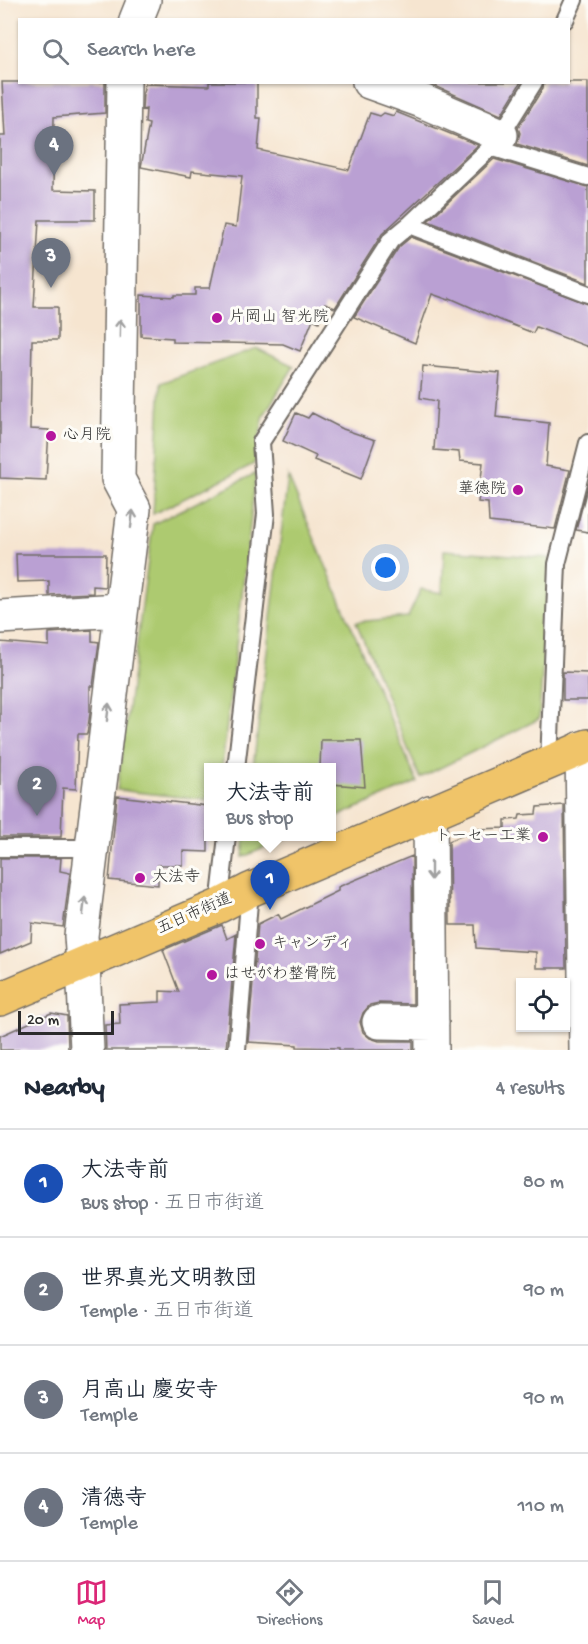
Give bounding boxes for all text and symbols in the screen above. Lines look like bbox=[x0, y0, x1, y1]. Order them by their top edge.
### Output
search box bbox=[18, 18, 570, 84]
icon: search bbox=[39, 35, 72, 68]
text: Search here bbox=[87, 38, 195, 64]
pin: 4 bbox=[34, 126, 74, 176]
pin: 3 bbox=[32, 238, 70, 288]
place label: 片岡山 智光院 bbox=[229, 308, 329, 328]
marker: 片岡山 智光院 bbox=[210, 311, 224, 325]
one-way arrow bbox=[114, 318, 126, 338]
place label: 心月院 bbox=[63, 426, 111, 446]
marker: 心月院 bbox=[44, 429, 58, 443]
place label: 華徳院 bbox=[458, 480, 506, 500]
marker: 華徳院 bbox=[511, 483, 525, 497]
one-way arrow bbox=[127, 509, 138, 529]
your location bbox=[371, 553, 400, 582]
one-way arrow bbox=[103, 703, 114, 723]
popup bbox=[204, 763, 336, 841]
pin: 2 bbox=[18, 766, 57, 816]
text: 大法寺前 bbox=[226, 782, 314, 808]
text: Bus stop bbox=[226, 808, 293, 831]
place label: トーセー工業 bbox=[435, 827, 531, 847]
marker: トーセー工業 bbox=[536, 830, 550, 844]
pin: 1 bbox=[250, 860, 290, 910]
one-way arrow bbox=[425, 860, 437, 880]
place label: 大法寺 bbox=[152, 868, 200, 888]
marker: 大法寺 bbox=[133, 871, 147, 885]
street label: 五日市街道 bbox=[154, 889, 235, 940]
one-way arrow bbox=[79, 896, 90, 916]
place label: キャンディ bbox=[272, 934, 353, 954]
marker: キャンディ bbox=[253, 937, 267, 951]
place label: はせがわ整骨院 bbox=[224, 965, 336, 985]
marker: はせがわ整骨院 bbox=[205, 968, 219, 982]
map controls bbox=[516, 978, 570, 1032]
button: locate bbox=[516, 978, 570, 1032]
scale bar bbox=[18, 1008, 114, 1036]
text: 20 m bbox=[27, 1012, 59, 1031]
text: Nearby bbox=[24, 1074, 105, 1105]
text: 4 results bbox=[496, 1078, 564, 1101]
text: 大法寺前 bbox=[81, 1159, 169, 1185]
text: 1 bbox=[39, 1172, 48, 1195]
text: 80 m bbox=[523, 1172, 564, 1195]
text: Bus stop · 五日市街道 bbox=[81, 1193, 264, 1216]
text: 世界真光文明教団 bbox=[81, 1267, 257, 1293]
text: 2 bbox=[39, 1280, 48, 1303]
text: 90 m bbox=[524, 1280, 564, 1303]
text: Temple · 五日市街道 bbox=[81, 1301, 254, 1324]
text: 月高山 慶安寺 bbox=[81, 1379, 218, 1405]
text: 3 bbox=[38, 1388, 49, 1411]
text: 90 m bbox=[524, 1388, 564, 1411]
text: Temple bbox=[81, 1405, 138, 1428]
text: 清徳寺 bbox=[81, 1487, 147, 1513]
text: 4 bbox=[39, 1496, 48, 1519]
text: 110 m bbox=[518, 1496, 564, 1519]
text: Temple bbox=[81, 1513, 138, 1536]
tab: Map bbox=[75, 1576, 108, 1631]
tab: Directions bbox=[257, 1576, 323, 1631]
tab: Saved bbox=[472, 1576, 513, 1631]

